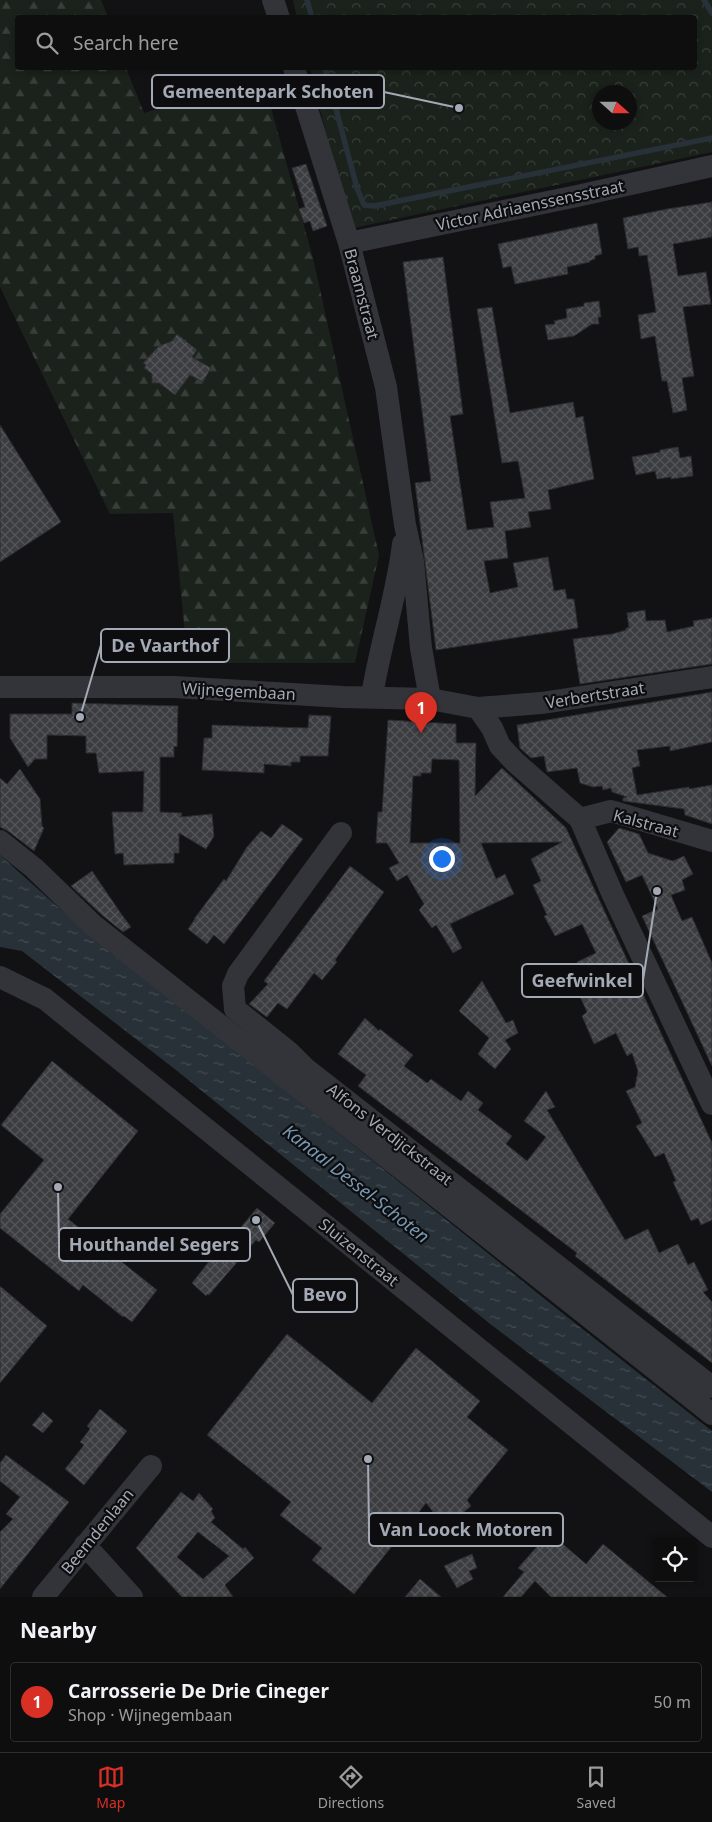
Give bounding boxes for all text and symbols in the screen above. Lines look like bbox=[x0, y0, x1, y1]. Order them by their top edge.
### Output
search box bbox=[15, 15, 697, 70]
icon: search bbox=[33, 29, 61, 57]
text: Search here bbox=[73, 30, 179, 56]
callout: Gemeentepark Schoten bbox=[152, 75, 384, 108]
text: Gemeentepark Schoten bbox=[162, 79, 374, 103]
north arrow bbox=[592, 85, 637, 130]
street label: Victor Adriaenssensstraat bbox=[434, 174, 626, 236]
street label: Braamstraat bbox=[339, 246, 385, 342]
callout: De Vaarthof bbox=[101, 629, 229, 662]
text: De Vaarthof bbox=[111, 633, 220, 657]
street label: Verbertstraat bbox=[544, 676, 646, 714]
street label: Wijnegembaan bbox=[182, 677, 296, 705]
pin: 1 bbox=[405, 692, 437, 733]
street label: Kalstraat bbox=[611, 804, 681, 842]
your location bbox=[429, 846, 455, 872]
callout: Geefwinkel bbox=[522, 964, 643, 997]
text: Geefwinkel bbox=[531, 968, 633, 992]
street label: Alfons Verdijckstraat bbox=[323, 1078, 457, 1190]
water label: Kanaal Dessel-Schoten bbox=[278, 1118, 435, 1248]
street label: Sluizenstraat bbox=[314, 1213, 404, 1291]
callout: Houthandel Segers bbox=[59, 1228, 250, 1261]
text: Houthandel Segers bbox=[69, 1232, 239, 1256]
callout: Bevo bbox=[293, 1279, 357, 1312]
text: Bevo bbox=[303, 1282, 347, 1306]
street label: Beemdenlaan bbox=[56, 1484, 138, 1578]
callout: Van Loock Motoren bbox=[369, 1513, 563, 1546]
text: Van Loock Motoren bbox=[379, 1517, 553, 1541]
map controls bbox=[652, 1537, 697, 1582]
button: locate bbox=[652, 1537, 697, 1582]
text: Nearby bbox=[20, 1616, 96, 1644]
text: Carrosserie De Drie Cineger bbox=[68, 1678, 329, 1704]
text: 1 bbox=[32, 1691, 42, 1713]
text: 50 m bbox=[654, 1691, 691, 1713]
text: Shop · Wijnegembaan bbox=[68, 1704, 232, 1726]
tab: Map bbox=[96, 1763, 125, 1812]
tab: Directions bbox=[318, 1763, 384, 1812]
tab: Saved bbox=[577, 1763, 616, 1812]

